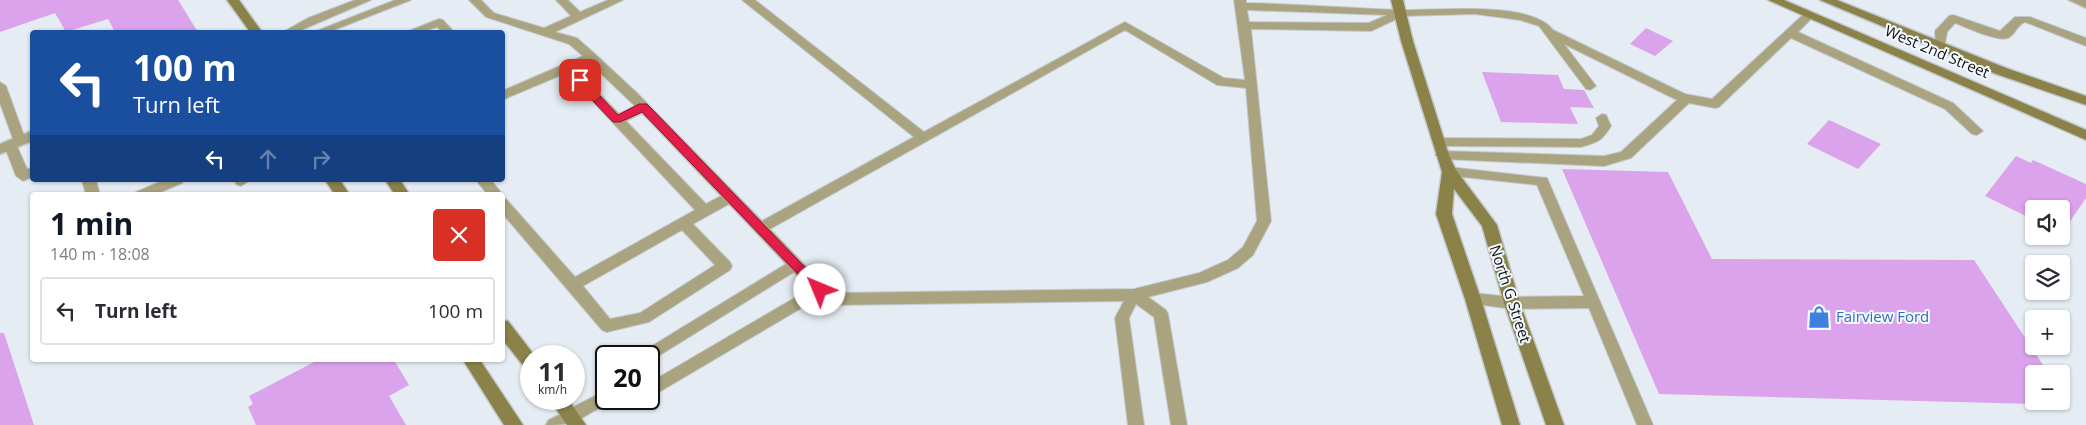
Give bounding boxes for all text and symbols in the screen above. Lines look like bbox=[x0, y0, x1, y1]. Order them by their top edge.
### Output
street label: West 2nd Street bbox=[1882, 20, 1993, 82]
text: 100 m bbox=[133, 44, 237, 91]
icon: left bbox=[50, 50, 115, 115]
pin bbox=[559, 59, 601, 101]
icon: arrive bbox=[566, 66, 594, 94]
text: Turn left bbox=[133, 89, 220, 119]
icon: left bbox=[201, 145, 229, 173]
icon: ahead bbox=[254, 145, 282, 173]
icon: right bbox=[307, 145, 335, 173]
map controls bbox=[2025, 200, 2070, 410]
button: sound bbox=[2025, 200, 2070, 245]
text: 1 min bbox=[50, 203, 133, 244]
button: close bbox=[433, 209, 485, 261]
street label: North G Street bbox=[1486, 242, 1536, 345]
text: 140 m · 18:08 bbox=[50, 243, 150, 265]
button: layers bbox=[2025, 255, 2070, 300]
position arrow bbox=[793, 263, 845, 315]
icon: left bbox=[52, 297, 80, 325]
text: Turn left bbox=[95, 298, 177, 324]
text: 100 m bbox=[428, 298, 483, 324]
shop icon: Fairview Ford bbox=[1806, 304, 1832, 330]
place label: Fairview Ford bbox=[1836, 306, 1929, 326]
button: + bbox=[2025, 310, 2070, 355]
speed limit sign: 20 bbox=[595, 345, 660, 410]
text: 11 bbox=[538, 354, 567, 388]
button: − bbox=[2025, 365, 2070, 410]
text: km/h bbox=[538, 381, 567, 398]

